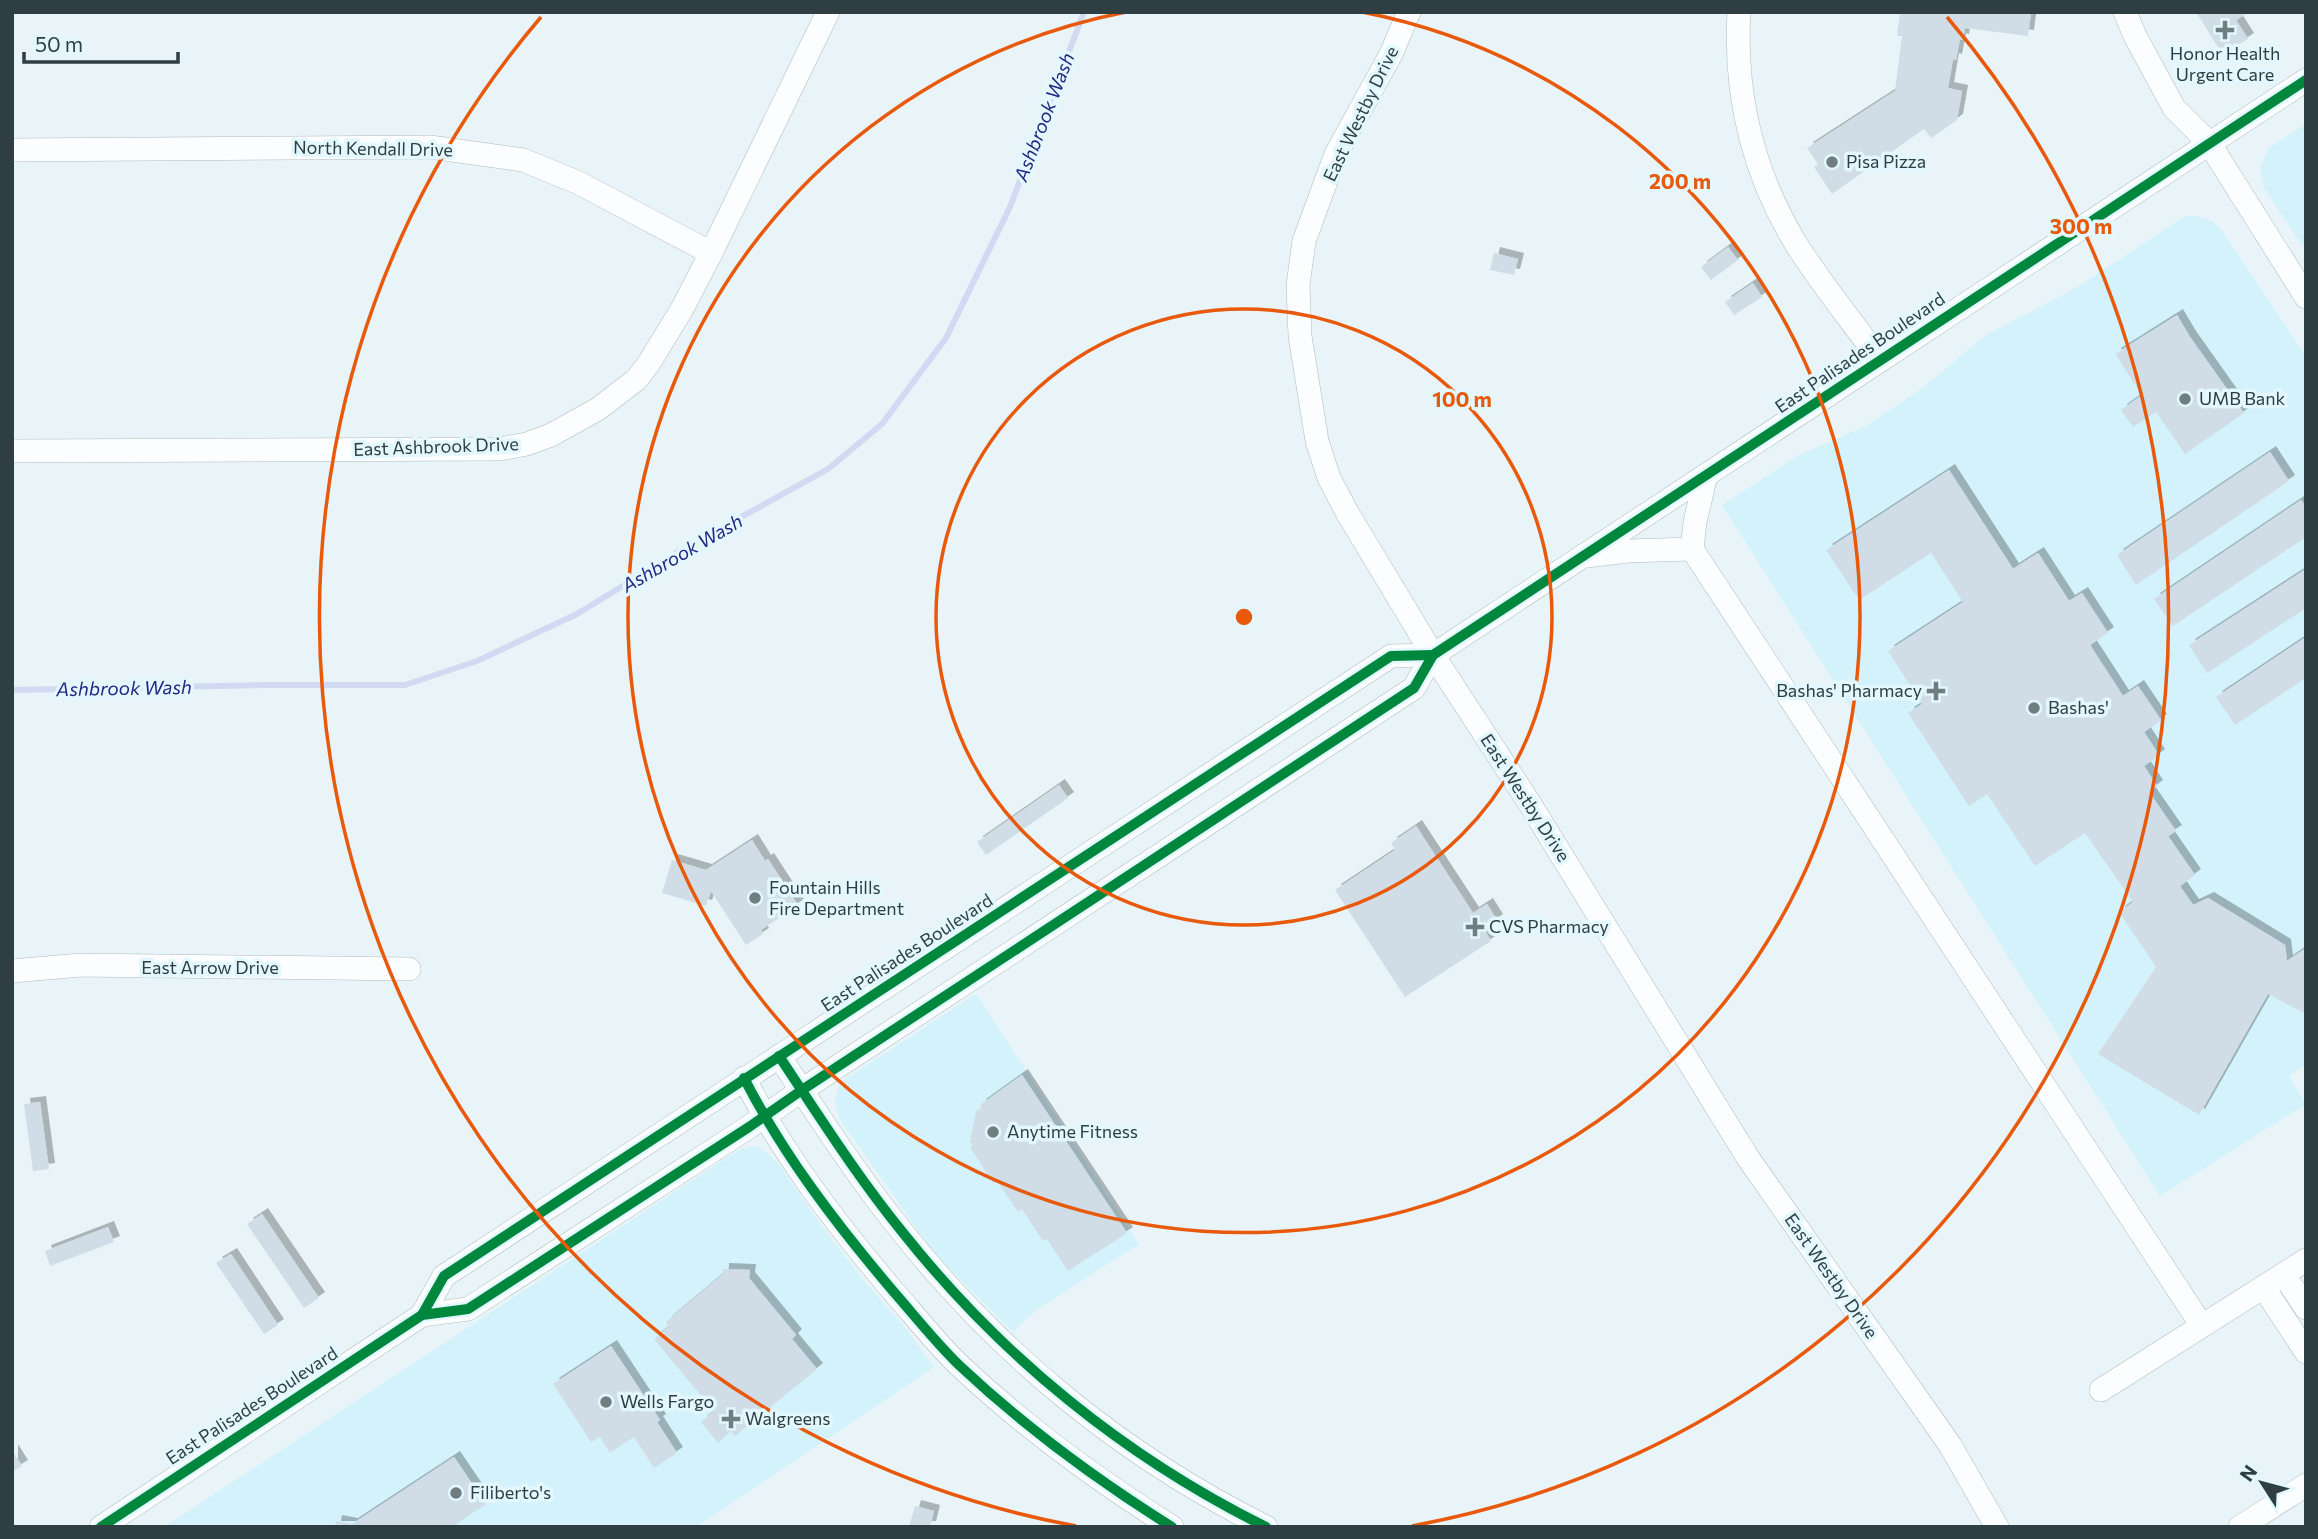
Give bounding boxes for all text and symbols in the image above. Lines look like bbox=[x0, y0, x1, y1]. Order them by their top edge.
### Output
marker: Honor Health Urgent Care bbox=[2215, 20, 2235, 40]
scale bar bbox=[24, 21, 178, 65]
text: 50 m bbox=[35, 31, 83, 56]
street label: East Westby Drive bbox=[1318, 42, 1402, 185]
place label: Honor Health Urgent Care bbox=[2170, 42, 2280, 85]
water label: Ashbrook Wash bbox=[1008, 49, 1079, 185]
street label: North Kendall Drive bbox=[293, 136, 453, 160]
place label: Pisa Pizza bbox=[1846, 150, 1926, 172]
marker: Pisa Pizza bbox=[1824, 154, 1840, 170]
text: 200 m bbox=[1649, 168, 1711, 193]
text: 300 m bbox=[2050, 213, 2112, 238]
street label: East Palisades Boulevard bbox=[1770, 287, 1949, 417]
text: 100 m bbox=[1432, 386, 1492, 411]
place label: UMB Bank bbox=[2199, 387, 2286, 409]
marker: UMB Bank bbox=[2177, 391, 2193, 407]
street label: East Ashbrook Drive bbox=[353, 432, 519, 460]
water label: Ashbrook Wash bbox=[616, 509, 746, 597]
centre of rings bbox=[1232, 605, 1256, 629]
water label: Ashbrook Wash bbox=[55, 675, 192, 700]
place label: Bashas' Pharmacy bbox=[1776, 679, 1922, 701]
marker: Bashas' Pharmacy bbox=[1928, 683, 1944, 699]
place label: Bashas' bbox=[2048, 696, 2109, 718]
marker: Bashas' bbox=[2026, 700, 2042, 716]
street label: East Westby Drive bbox=[1476, 729, 1575, 865]
place label: Fountain Hills Fire Department bbox=[769, 876, 904, 919]
street label: East Palisades Boulevard bbox=[817, 888, 996, 1016]
marker: Fountain Hills Fire Department bbox=[747, 890, 763, 906]
place label: CVS Pharmacy bbox=[1489, 915, 1609, 937]
marker: CVS Pharmacy bbox=[1467, 919, 1483, 935]
street label: East Arrow Drive bbox=[141, 956, 279, 978]
place label: Anytime Fitness bbox=[1007, 1120, 1138, 1142]
marker: Anytime Fitness bbox=[985, 1124, 1001, 1140]
street label: East Westby Drive bbox=[1780, 1209, 1883, 1342]
street label: East Palisades Boulevard bbox=[162, 1341, 341, 1469]
place label: Wells Fargo bbox=[620, 1390, 714, 1412]
marker: Wells Fargo bbox=[598, 1394, 614, 1410]
place label: Walgreens bbox=[745, 1407, 831, 1429]
marker: Walgreens bbox=[723, 1411, 739, 1427]
north arrow bbox=[2227, 1448, 2297, 1518]
text: N bbox=[2234, 1460, 2261, 1485]
place label: Filiberto's bbox=[470, 1481, 551, 1503]
marker: Filiberto's bbox=[448, 1485, 464, 1501]

